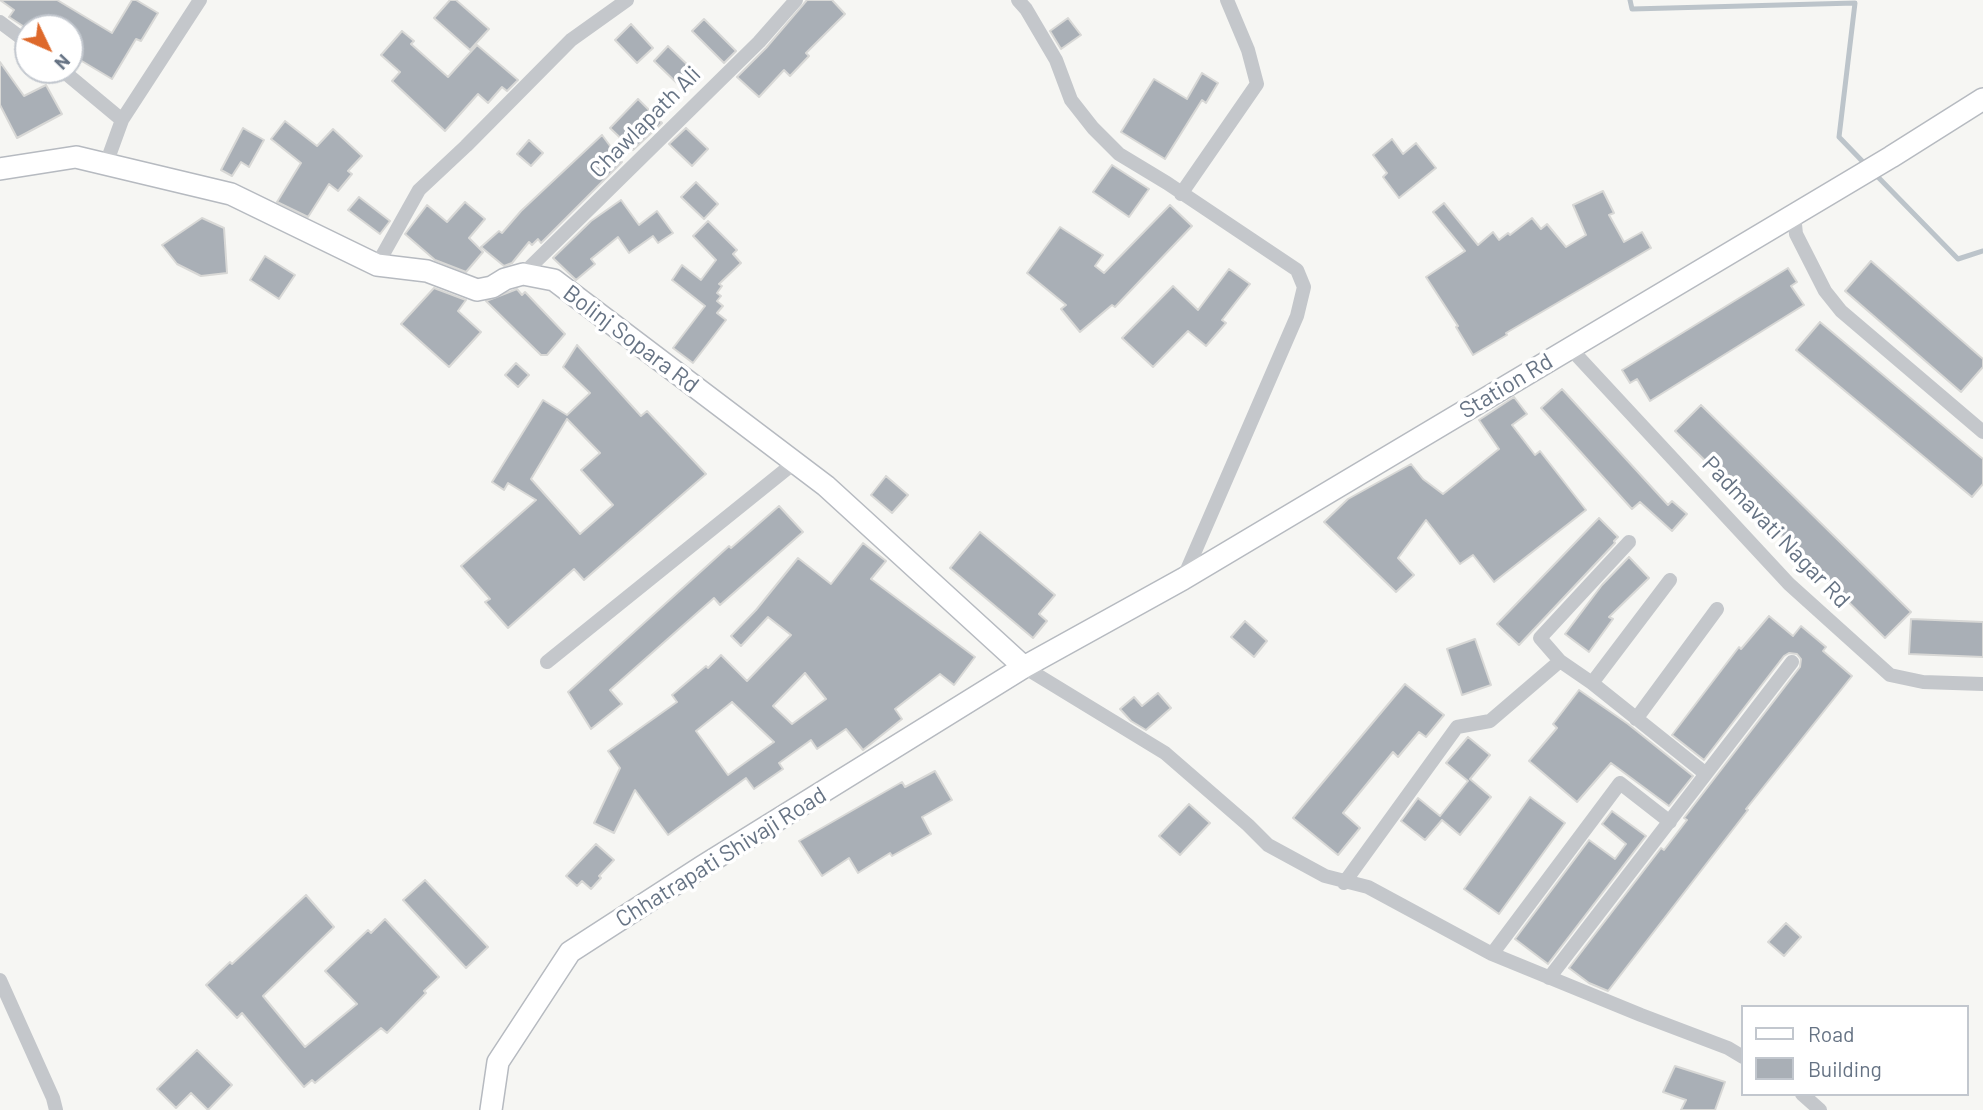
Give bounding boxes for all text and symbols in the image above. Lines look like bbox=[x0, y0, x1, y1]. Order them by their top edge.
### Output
north arrow bbox=[14, 14, 84, 84]
text: N bbox=[50, 50, 76, 75]
street label: Chawlapath Ali bbox=[583, 60, 707, 184]
street label: Bolinj Sopara Rd bbox=[558, 279, 704, 399]
street label: Station Rd bbox=[1454, 347, 1558, 425]
street label: Padmavati Nagar Rd bbox=[1696, 450, 1856, 614]
street label: Chhatrapati Shivaji Road bbox=[611, 781, 831, 933]
legend bbox=[1742, 1005, 1969, 1096]
text: Road bbox=[1808, 1021, 1854, 1046]
text: Building bbox=[1808, 1056, 1882, 1081]

